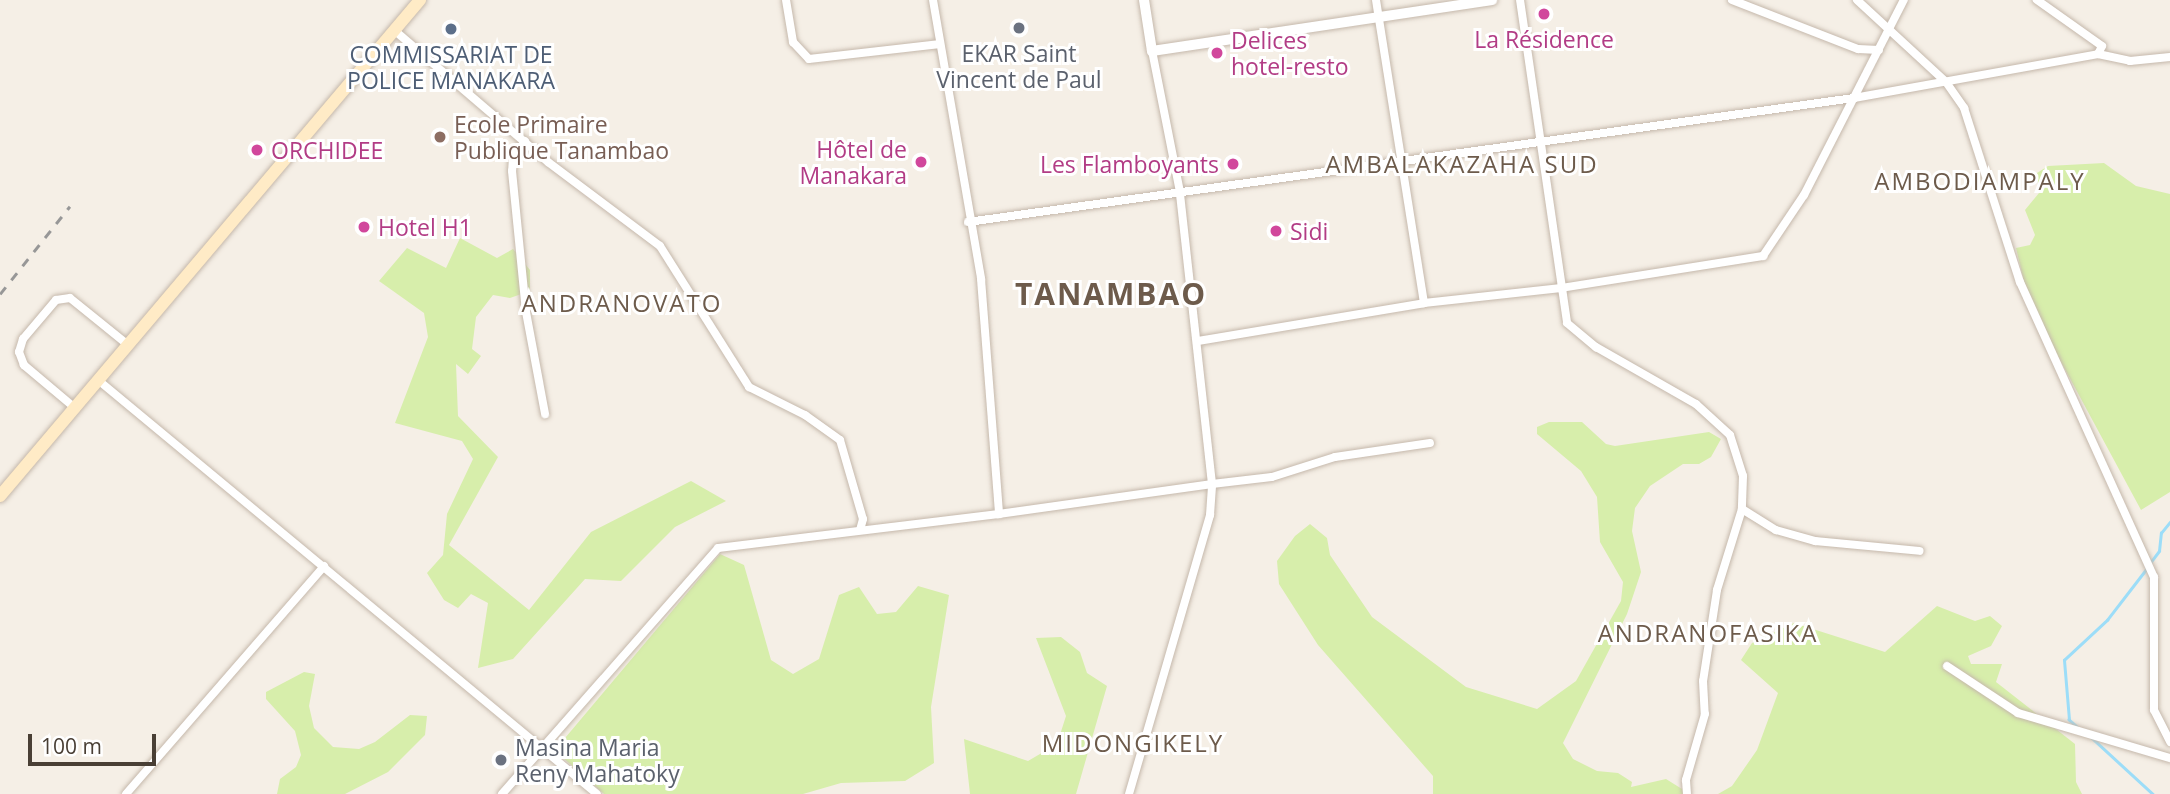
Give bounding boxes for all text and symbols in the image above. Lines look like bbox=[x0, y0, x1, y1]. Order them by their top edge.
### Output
marker: La Résidence bbox=[1536, 6, 1552, 22]
marker: EKAR Saint Vincent de Paul bbox=[1011, 20, 1027, 36]
marker: COMMISSARIAT DE POLICE MANAKARA bbox=[443, 21, 459, 37]
place label: La Résidence bbox=[1474, 25, 1614, 53]
place label: Delices hotel-resto bbox=[1231, 26, 1349, 80]
place label: EKAR Saint Vincent de Paul bbox=[936, 39, 1102, 93]
place label: COMMISSARIAT DE POLICE MANAKARA bbox=[347, 40, 555, 94]
marker: Delices hotel-resto bbox=[1209, 45, 1225, 61]
place label: Ecole Primaire Publique Tanambao bbox=[454, 110, 669, 164]
marker: Ecole Primaire Publique Tanambao bbox=[432, 129, 448, 145]
place label: Hôtel de Manakara bbox=[800, 135, 907, 189]
place label: ORCHIDEE bbox=[271, 136, 383, 164]
marker: ORCHIDEE bbox=[249, 142, 265, 158]
place label: Les Flamboyants bbox=[1040, 150, 1219, 178]
district label: AMBALAKAZAHA SUD bbox=[1327, 150, 1597, 178]
marker: Hôtel de Manakara bbox=[913, 154, 929, 170]
marker: Les Flamboyants bbox=[1225, 156, 1241, 172]
district label: AMBODIAMPALY bbox=[1876, 167, 2084, 195]
place label: Hotel H1 bbox=[378, 213, 472, 241]
place label: Sidi bbox=[1290, 217, 1328, 245]
marker: Hotel H1 bbox=[356, 219, 372, 235]
marker: Sidi bbox=[1268, 223, 1284, 239]
district label: TANAMBAO bbox=[1016, 276, 1206, 312]
district label: ANDRANOVATO bbox=[523, 289, 721, 317]
district label: ANDRANOFASIKA bbox=[1599, 619, 1817, 647]
scale bar bbox=[32, 720, 159, 764]
district label: MIDONGIKELY bbox=[1043, 729, 1223, 757]
text: 100 m bbox=[41, 732, 102, 760]
place label: Masina Maria Reny Mahatoky bbox=[515, 733, 680, 787]
marker: Masina Maria Reny Mahatoky bbox=[493, 752, 509, 768]

